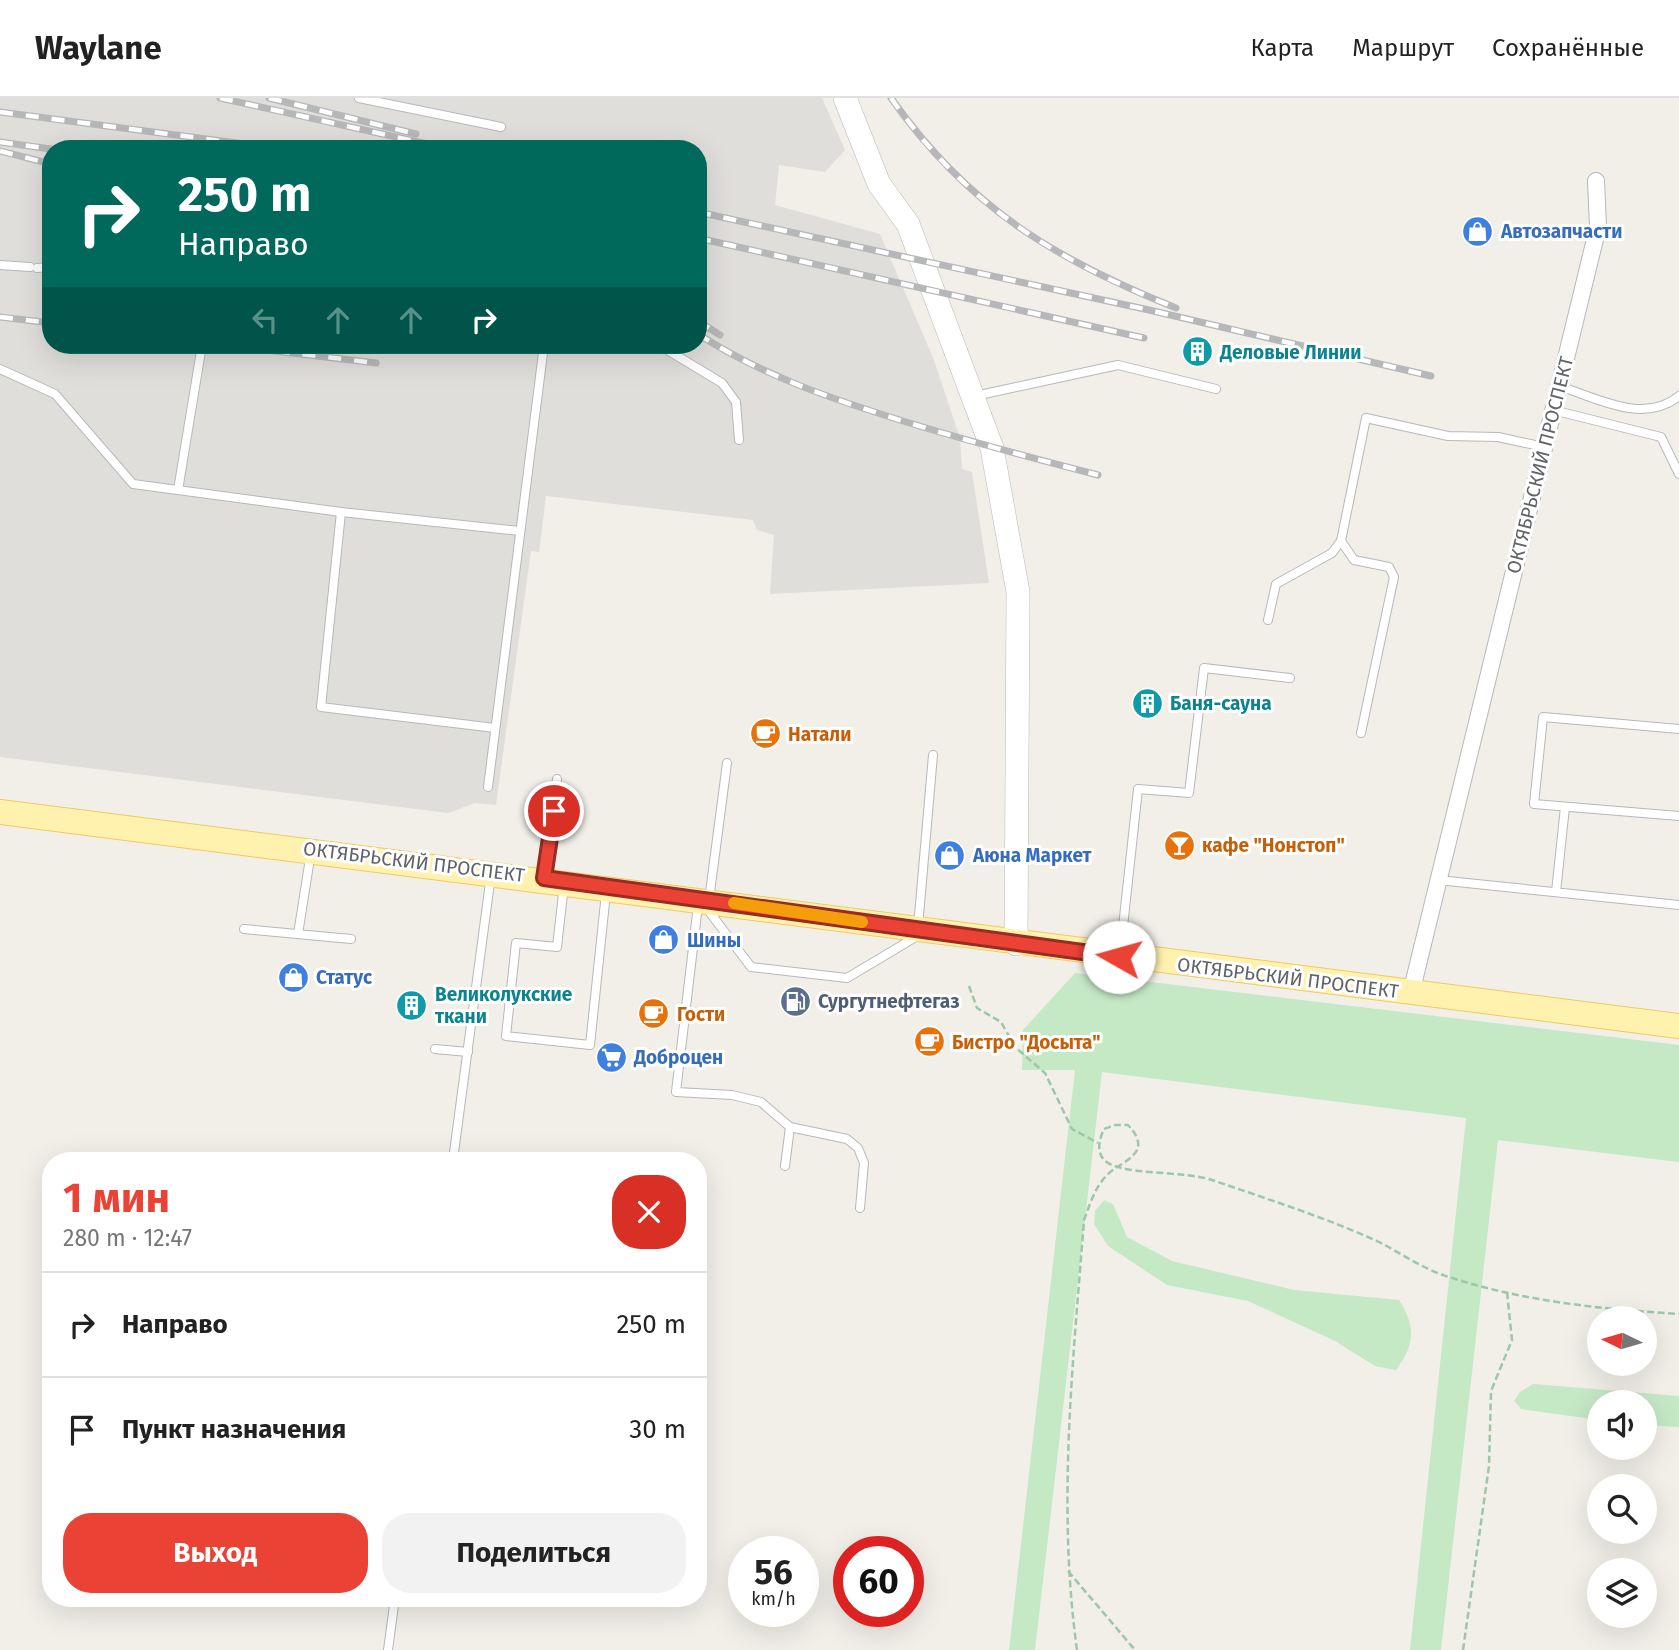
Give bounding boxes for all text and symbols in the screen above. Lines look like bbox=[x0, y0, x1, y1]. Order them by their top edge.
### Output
text: Waylane bbox=[35, 28, 162, 68]
text: Карта bbox=[1251, 34, 1314, 62]
text: Маршрут bbox=[1352, 34, 1454, 62]
text: Сохранённые bbox=[1492, 34, 1644, 62]
text: 250 m bbox=[178, 165, 311, 224]
icon: right bbox=[63, 168, 154, 259]
shop icon: Автозапчасти bbox=[1461, 214, 1495, 248]
place label: Автозапчасти bbox=[1500, 220, 1622, 243]
text: Направо bbox=[178, 225, 309, 263]
icon: left bbox=[246, 301, 284, 339]
icon: ahead bbox=[319, 301, 357, 339]
icon: ahead bbox=[392, 301, 430, 339]
icon: right bbox=[465, 301, 503, 339]
building icon: Деловые Линии bbox=[1180, 335, 1214, 369]
place label: Деловые Линии bbox=[1219, 341, 1362, 364]
street label: ОКТЯБРЬСКИЙ ПРОСПЕКТ bbox=[1502, 354, 1578, 576]
building icon: Баня-сауна bbox=[1130, 686, 1164, 720]
place label: Баня-сауна bbox=[1170, 692, 1272, 715]
cafe icon: Натали bbox=[748, 717, 782, 751]
place label: Натали bbox=[788, 723, 851, 746]
pin bbox=[524, 781, 584, 841]
icon: arrive bbox=[535, 792, 573, 830]
bar icon: кафе "Нонстоп" bbox=[1162, 828, 1196, 862]
place label: кафе "Нонстоп" bbox=[1202, 834, 1345, 857]
street label: ОКТЯБРЬСКИЙ ПРОСПЕКТ bbox=[302, 837, 526, 887]
shop icon: Аюна Маркет bbox=[933, 838, 967, 872]
place label: Аюна Маркет bbox=[972, 844, 1092, 867]
position arrow bbox=[1082, 920, 1156, 994]
shop icon: Шины bbox=[647, 923, 681, 957]
place label: Шины bbox=[687, 929, 741, 952]
street label: ОКТЯБРЬСКИЙ ПРОСПЕКТ bbox=[1176, 953, 1400, 1003]
shop icon: Статус bbox=[276, 960, 310, 994]
place label: Статус bbox=[316, 966, 372, 989]
place label: Великолукские ткани bbox=[435, 983, 572, 1028]
fuel station icon: Сургутнефтегаз bbox=[778, 984, 812, 1018]
building icon: Великолукские ткани bbox=[395, 988, 429, 1022]
place label: Сургутнефтегаз bbox=[818, 990, 960, 1013]
cafe icon: Гости bbox=[637, 997, 671, 1031]
place label: Гости bbox=[677, 1003, 725, 1026]
cafe icon: Бистро "Досыта" bbox=[912, 1025, 946, 1059]
place label: Бистро "Досыта" bbox=[952, 1031, 1101, 1054]
supermarket icon: Доброцен bbox=[594, 1040, 628, 1074]
place label: Доброцен bbox=[633, 1046, 723, 1069]
text: 1 мин bbox=[63, 1173, 170, 1223]
button: close bbox=[612, 1175, 686, 1249]
text: 280 m · 12:47 bbox=[63, 1224, 192, 1252]
icon: right bbox=[63, 1306, 101, 1344]
north arrow bbox=[1587, 1306, 1657, 1376]
map controls bbox=[1587, 1306, 1657, 1628]
text: Направо bbox=[122, 1309, 228, 1340]
text: 250 m bbox=[616, 1309, 686, 1340]
button: sound bbox=[1587, 1390, 1657, 1460]
icon: arrive bbox=[63, 1411, 101, 1449]
text: Пункт назначения bbox=[122, 1414, 346, 1445]
text: 30 m bbox=[629, 1414, 686, 1445]
button: search bbox=[1587, 1474, 1657, 1544]
button: Выход bbox=[63, 1513, 368, 1593]
button: Поделиться bbox=[382, 1513, 686, 1593]
speed limit sign: 60 bbox=[833, 1536, 924, 1627]
text: 56 bbox=[754, 1551, 793, 1593]
button: layers bbox=[1587, 1558, 1657, 1628]
text: km/h bbox=[751, 1588, 796, 1610]

